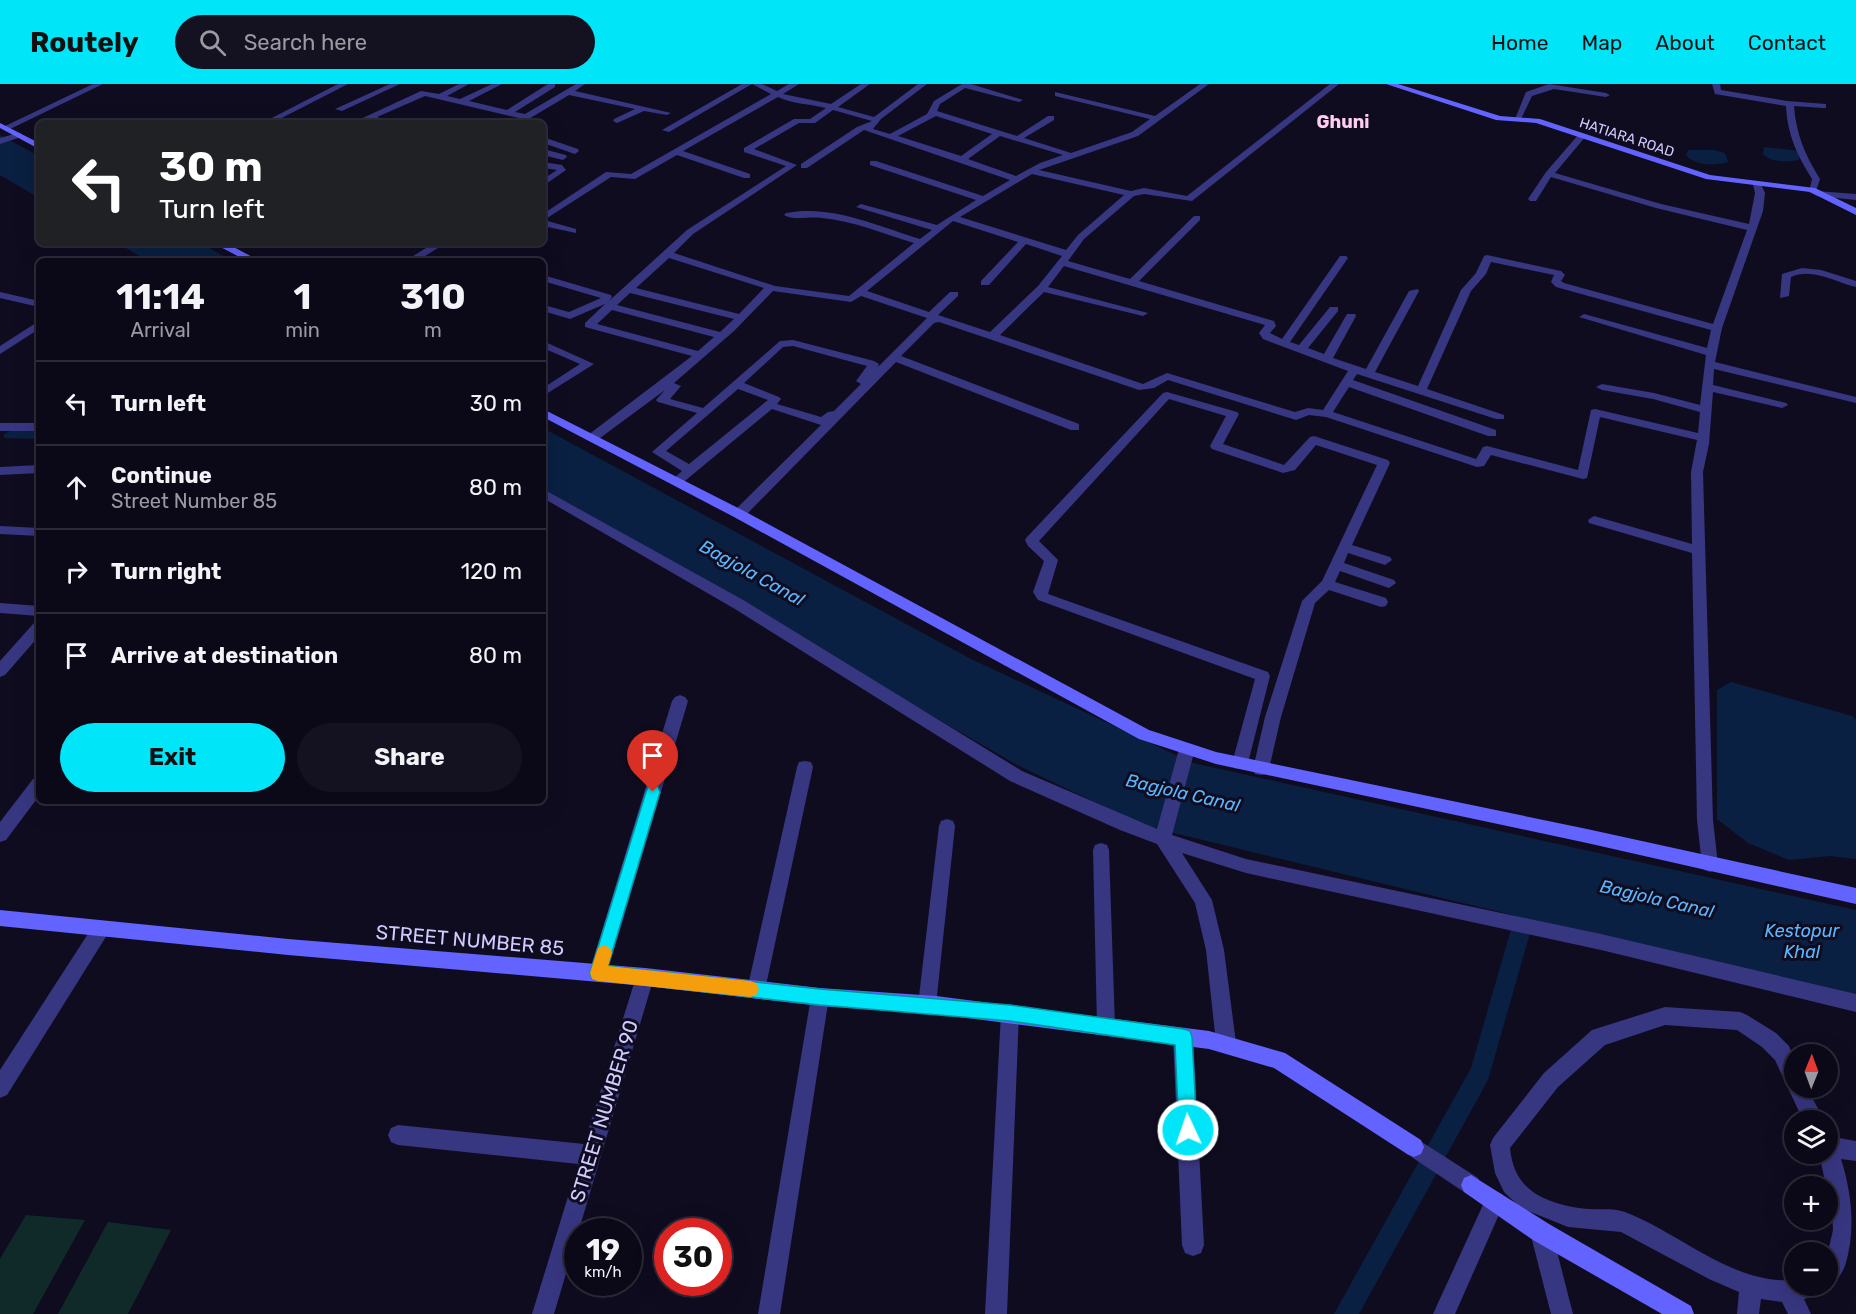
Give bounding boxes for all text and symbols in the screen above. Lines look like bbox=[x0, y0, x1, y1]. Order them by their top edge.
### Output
search box bbox=[175, 15, 595, 69]
text: Routely bbox=[30, 26, 139, 59]
icon: search bbox=[196, 26, 229, 59]
text: Search here bbox=[244, 29, 367, 56]
text: Home bbox=[1491, 30, 1548, 55]
text: Map bbox=[1581, 30, 1622, 55]
text: About bbox=[1655, 30, 1715, 55]
text: Contact bbox=[1748, 30, 1826, 55]
district label: Ghuni bbox=[1317, 111, 1369, 133]
street label: HATIARA ROAD bbox=[1577, 114, 1676, 161]
text: 30 m bbox=[159, 142, 263, 192]
icon: left bbox=[60, 144, 138, 222]
text: Turn left bbox=[159, 193, 264, 225]
text: 11:14 bbox=[116, 275, 205, 318]
text: 1 bbox=[294, 275, 312, 318]
text: 310 bbox=[400, 275, 466, 318]
text: Arrival bbox=[131, 318, 191, 342]
text: min bbox=[285, 318, 320, 342]
text: m bbox=[424, 318, 442, 342]
icon: left bbox=[60, 387, 93, 420]
text: Turn left bbox=[111, 390, 206, 417]
text: 30 m bbox=[470, 390, 522, 417]
text: Continue bbox=[111, 462, 212, 489]
icon: ahead bbox=[60, 471, 93, 504]
text: 80 m bbox=[469, 474, 522, 501]
text: Street Number 85 bbox=[111, 489, 277, 513]
water label: Bagjola Canal bbox=[696, 535, 809, 611]
icon: right bbox=[60, 555, 93, 588]
text: Turn right bbox=[111, 558, 221, 585]
text: 120 m bbox=[461, 558, 522, 585]
icon: arrive bbox=[60, 639, 93, 672]
text: Arrive at destination bbox=[111, 642, 338, 669]
text: 80 m bbox=[469, 642, 522, 669]
button: Exit bbox=[60, 723, 285, 792]
button: Share bbox=[297, 723, 522, 792]
pin bbox=[627, 730, 678, 792]
icon: arrive bbox=[636, 739, 669, 772]
water label: Bagjola Canal bbox=[1124, 769, 1243, 817]
water label: Bagjola Canal bbox=[1598, 875, 1717, 923]
street label: STREET NUMBER 85 bbox=[375, 920, 565, 960]
water label: Kestopur Khal bbox=[1765, 920, 1841, 963]
street label: STREET NUMBER 90 bbox=[565, 1017, 643, 1205]
north arrow bbox=[1784, 1044, 1838, 1098]
map controls bbox=[1784, 1044, 1838, 1296]
position arrow bbox=[1156, 1098, 1220, 1162]
button: layers bbox=[1784, 1110, 1838, 1164]
button: + bbox=[1784, 1176, 1838, 1230]
speed limit sign: 30 bbox=[654, 1218, 732, 1296]
text: 19 bbox=[586, 1232, 620, 1268]
button: − bbox=[1784, 1242, 1838, 1296]
text: km/h bbox=[584, 1263, 622, 1281]

